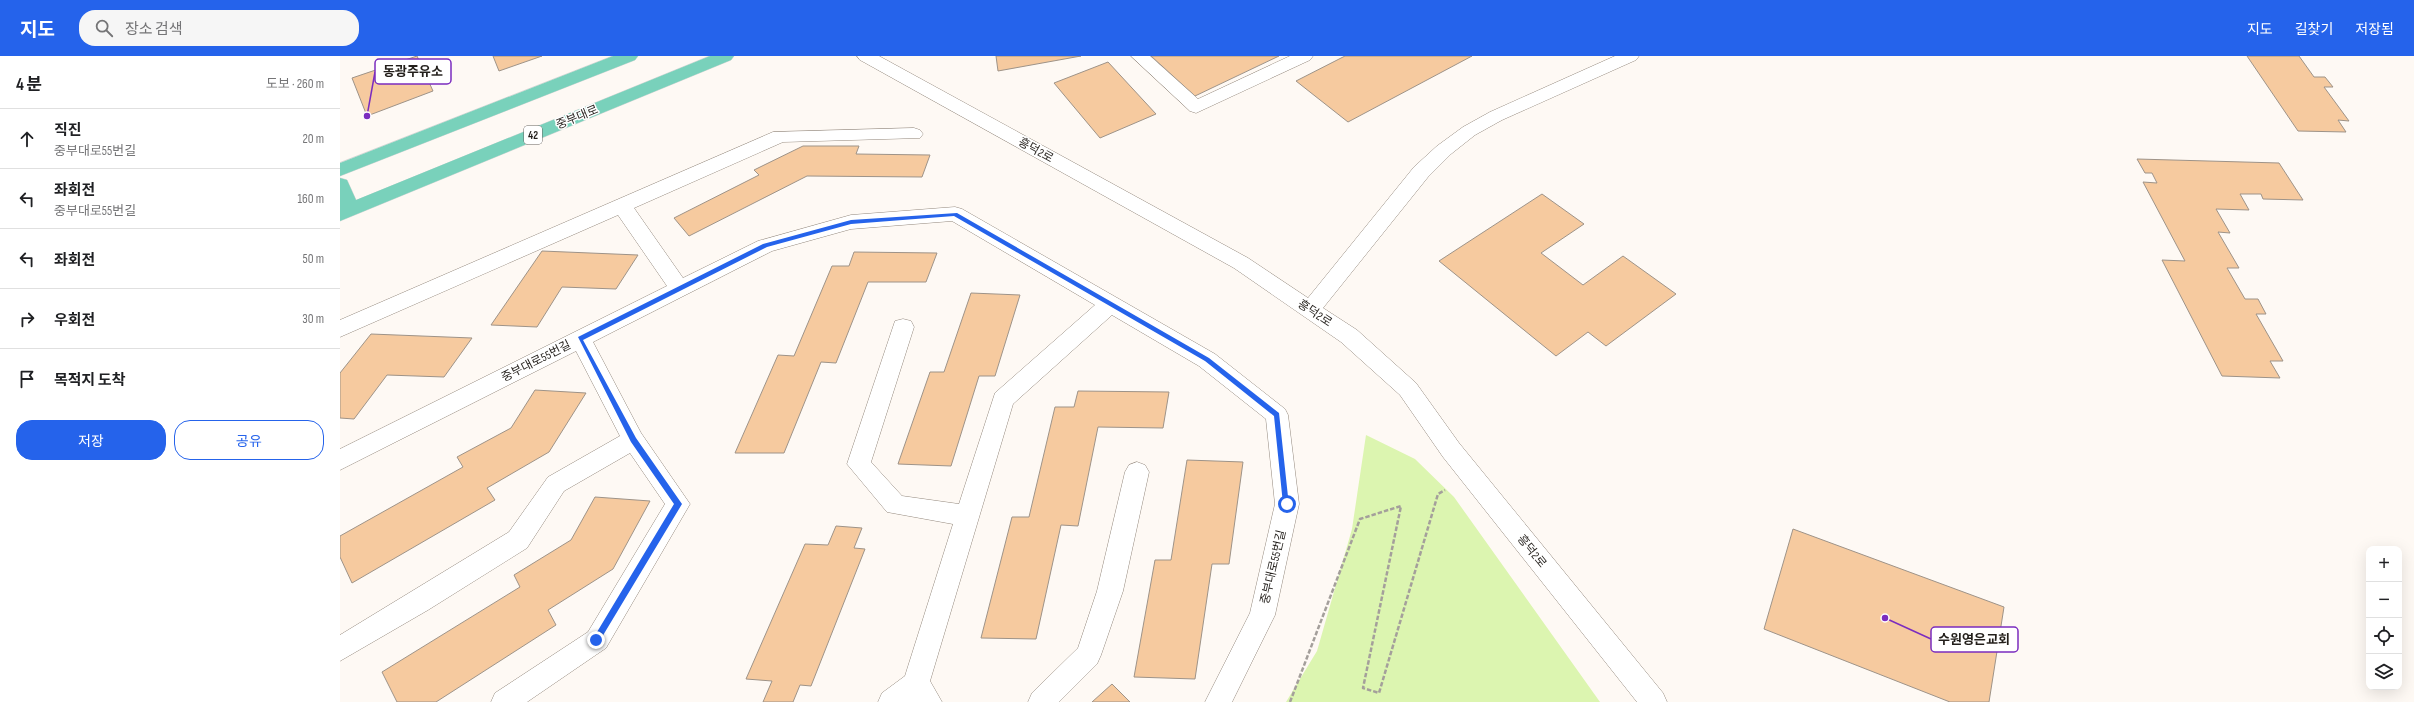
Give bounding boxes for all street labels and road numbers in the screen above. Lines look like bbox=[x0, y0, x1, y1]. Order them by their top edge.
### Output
street label: 중부대로 bbox=[554, 102, 600, 133]
road number: 42 bbox=[524, 126, 542, 144]
street label: 흥덕2로 bbox=[1015, 135, 1056, 166]
street label: 흥덕2로 bbox=[1295, 297, 1335, 330]
street label: 중부대로55번길 bbox=[499, 338, 573, 385]
street label: 중부대로55번길 bbox=[1258, 528, 1289, 606]
street label: 흥덕2로 bbox=[1514, 532, 1549, 571]

